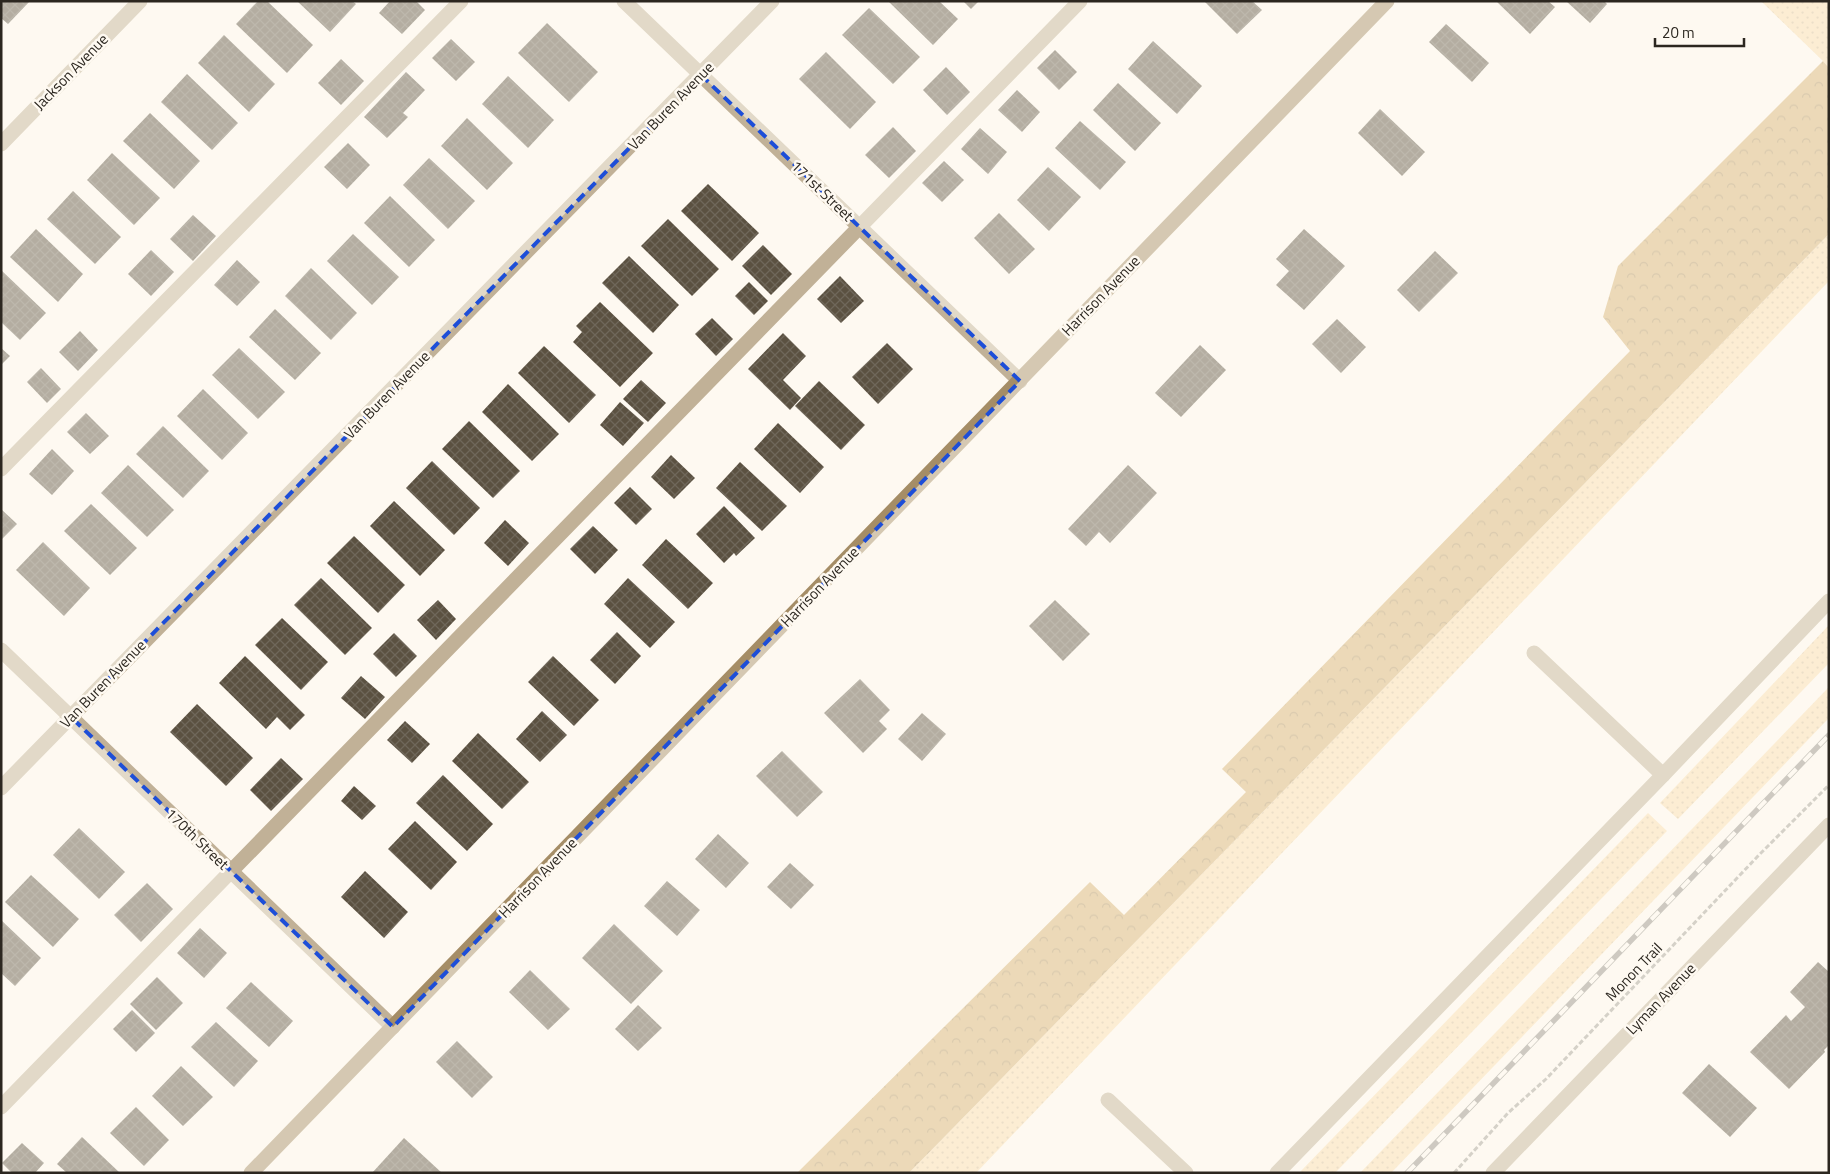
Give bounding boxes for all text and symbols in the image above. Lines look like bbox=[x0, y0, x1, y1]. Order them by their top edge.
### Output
scale bar bbox=[1655, 15, 1744, 47]
text: 20 m bbox=[1662, 21, 1695, 44]
street label: Jackson Avenue bbox=[28, 28, 113, 115]
street label: Van Buren Avenue bbox=[622, 56, 719, 155]
street label: 171st Street bbox=[786, 155, 859, 227]
street label: Harrison Avenue bbox=[1056, 250, 1145, 341]
street label: Van Buren Avenue bbox=[338, 345, 435, 444]
street label: Harrison Avenue bbox=[775, 541, 864, 632]
street label: Van Buren Avenue bbox=[54, 634, 151, 733]
street label: 170th Street bbox=[160, 802, 235, 875]
street label: Harrison Avenue bbox=[493, 832, 582, 923]
street label: Monon Trail bbox=[1600, 937, 1668, 1006]
street label: Lyman Avenue bbox=[1620, 958, 1701, 1040]

